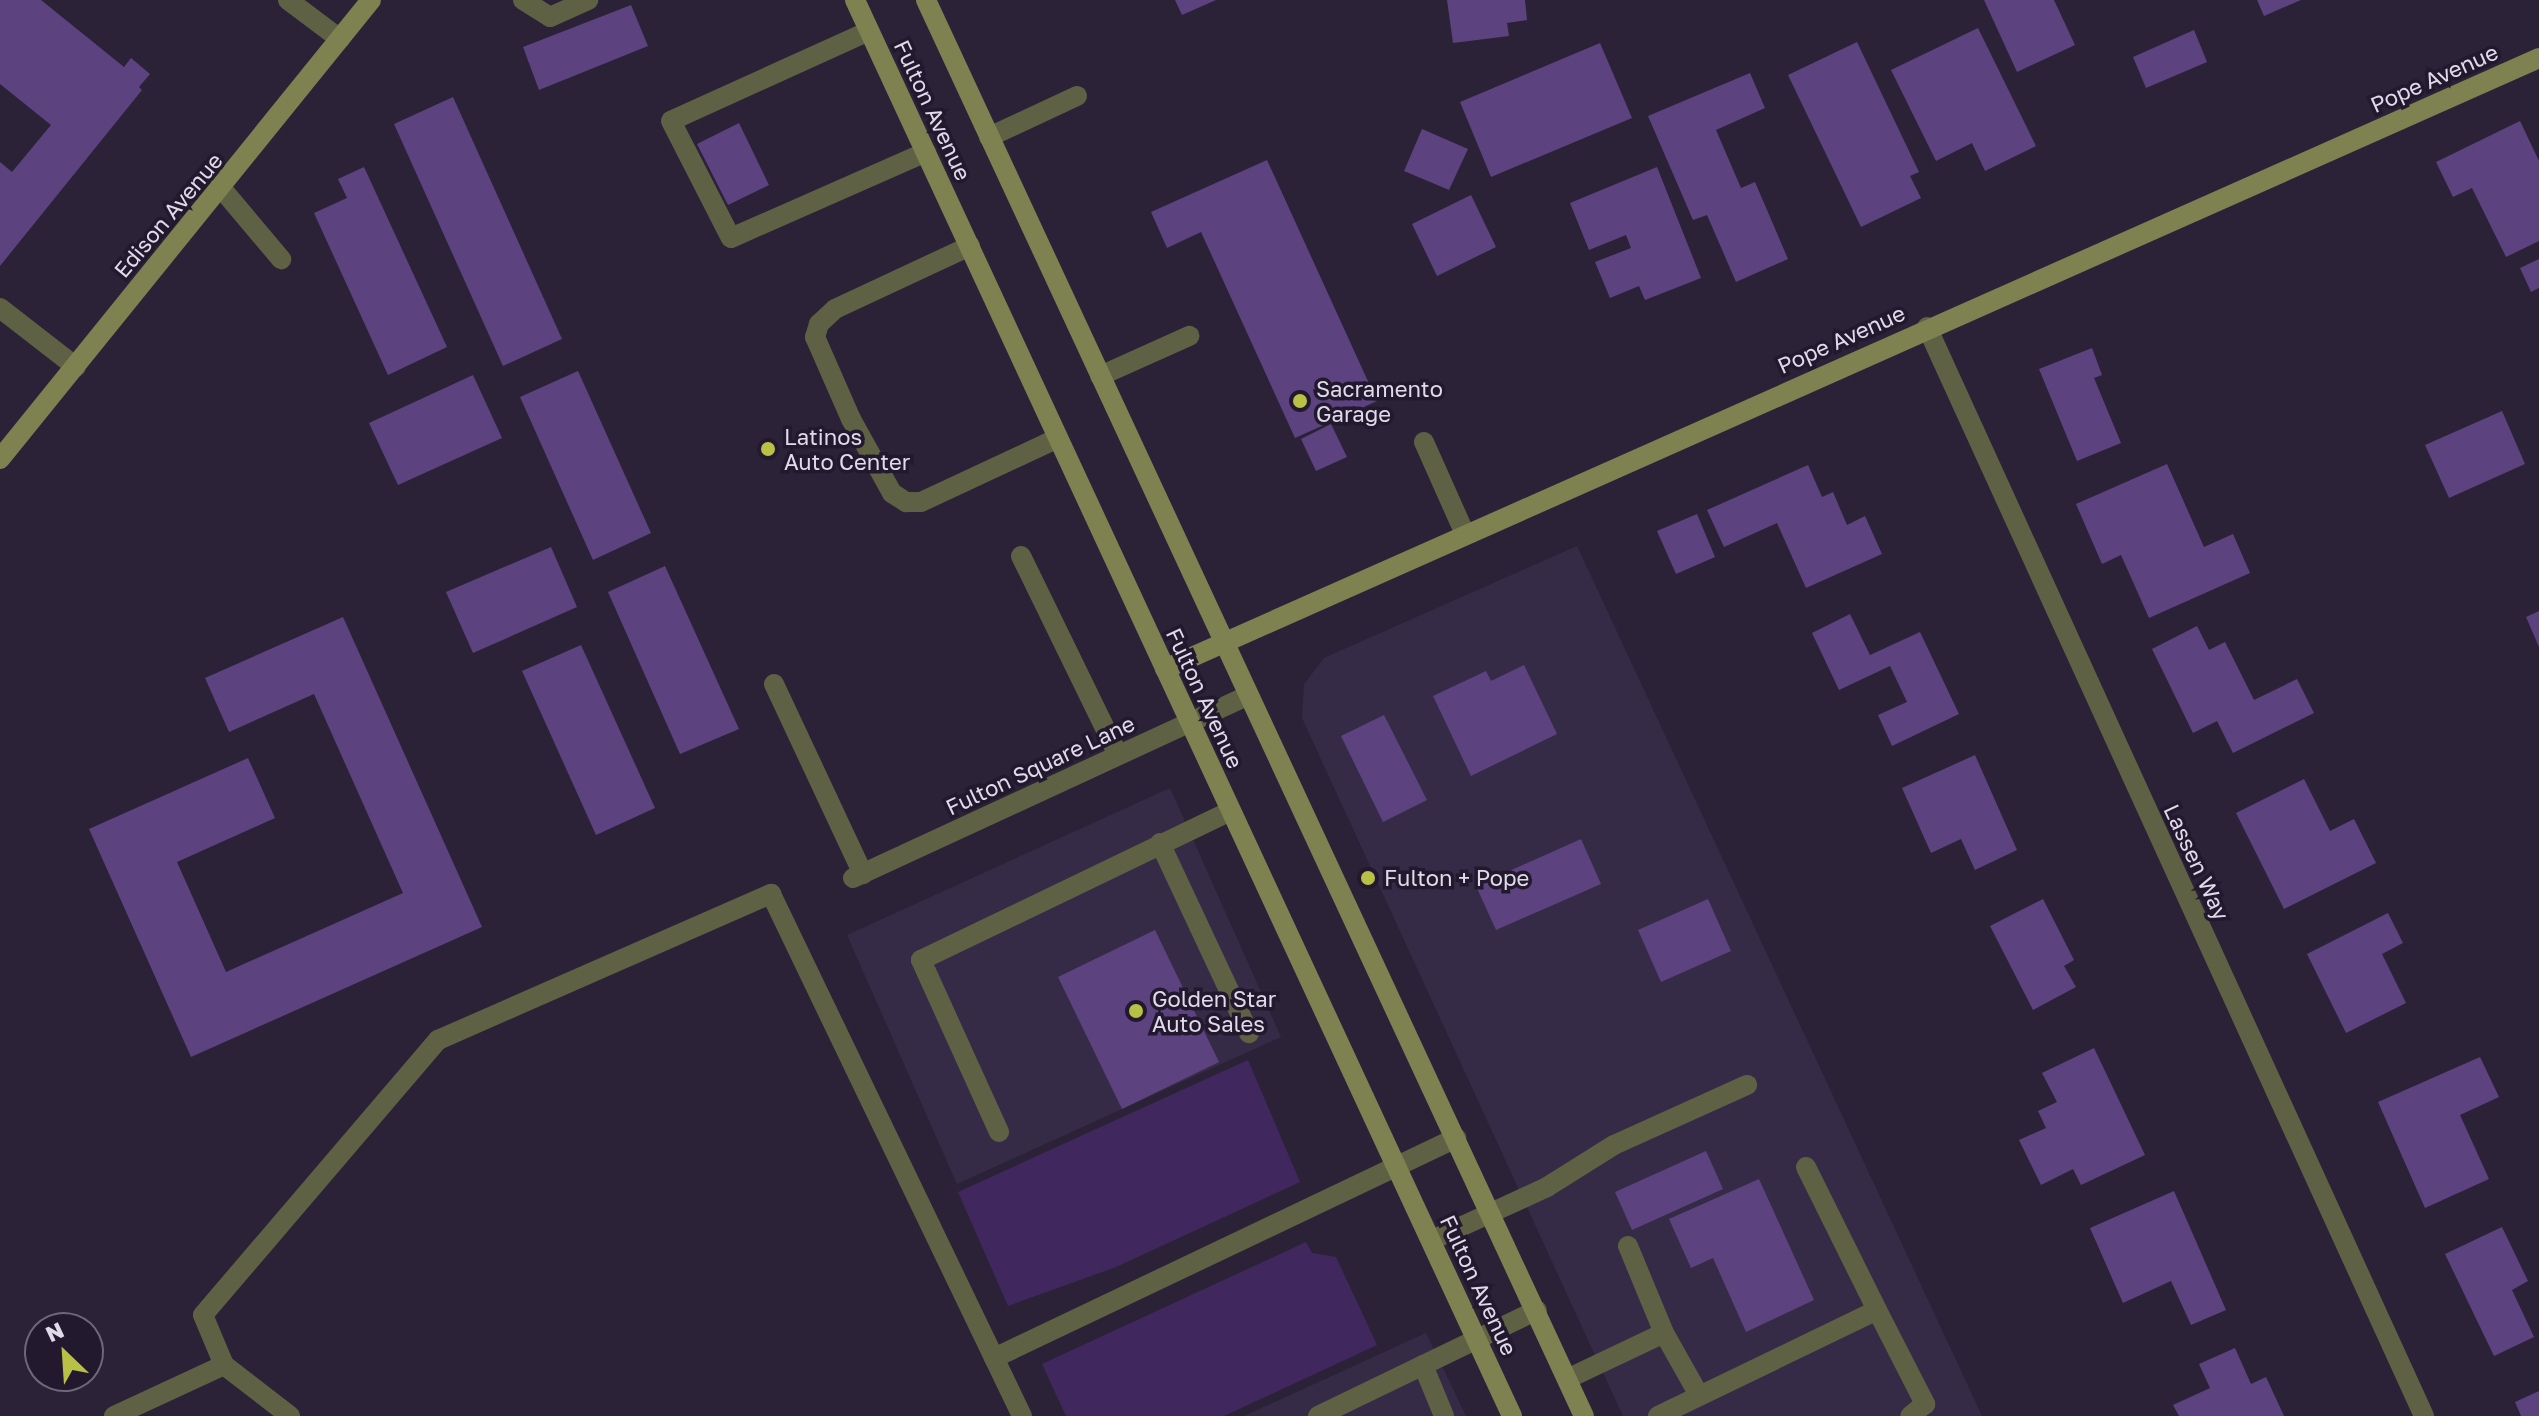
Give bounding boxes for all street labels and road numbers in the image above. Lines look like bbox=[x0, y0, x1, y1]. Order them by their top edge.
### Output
street label: Fulton Avenue bbox=[889, 36, 977, 184]
street label: Pope Avenue bbox=[2366, 38, 2502, 118]
street label: Edison Avenue bbox=[108, 147, 228, 283]
street label: Pope Avenue bbox=[1773, 299, 1909, 379]
street label: Fulton Avenue bbox=[1161, 624, 1249, 772]
street label: Fulton Square Lane bbox=[941, 710, 1139, 820]
street label: Lassen Way bbox=[2159, 800, 2235, 924]
street label: Fulton Avenue bbox=[1435, 1211, 1523, 1359]

